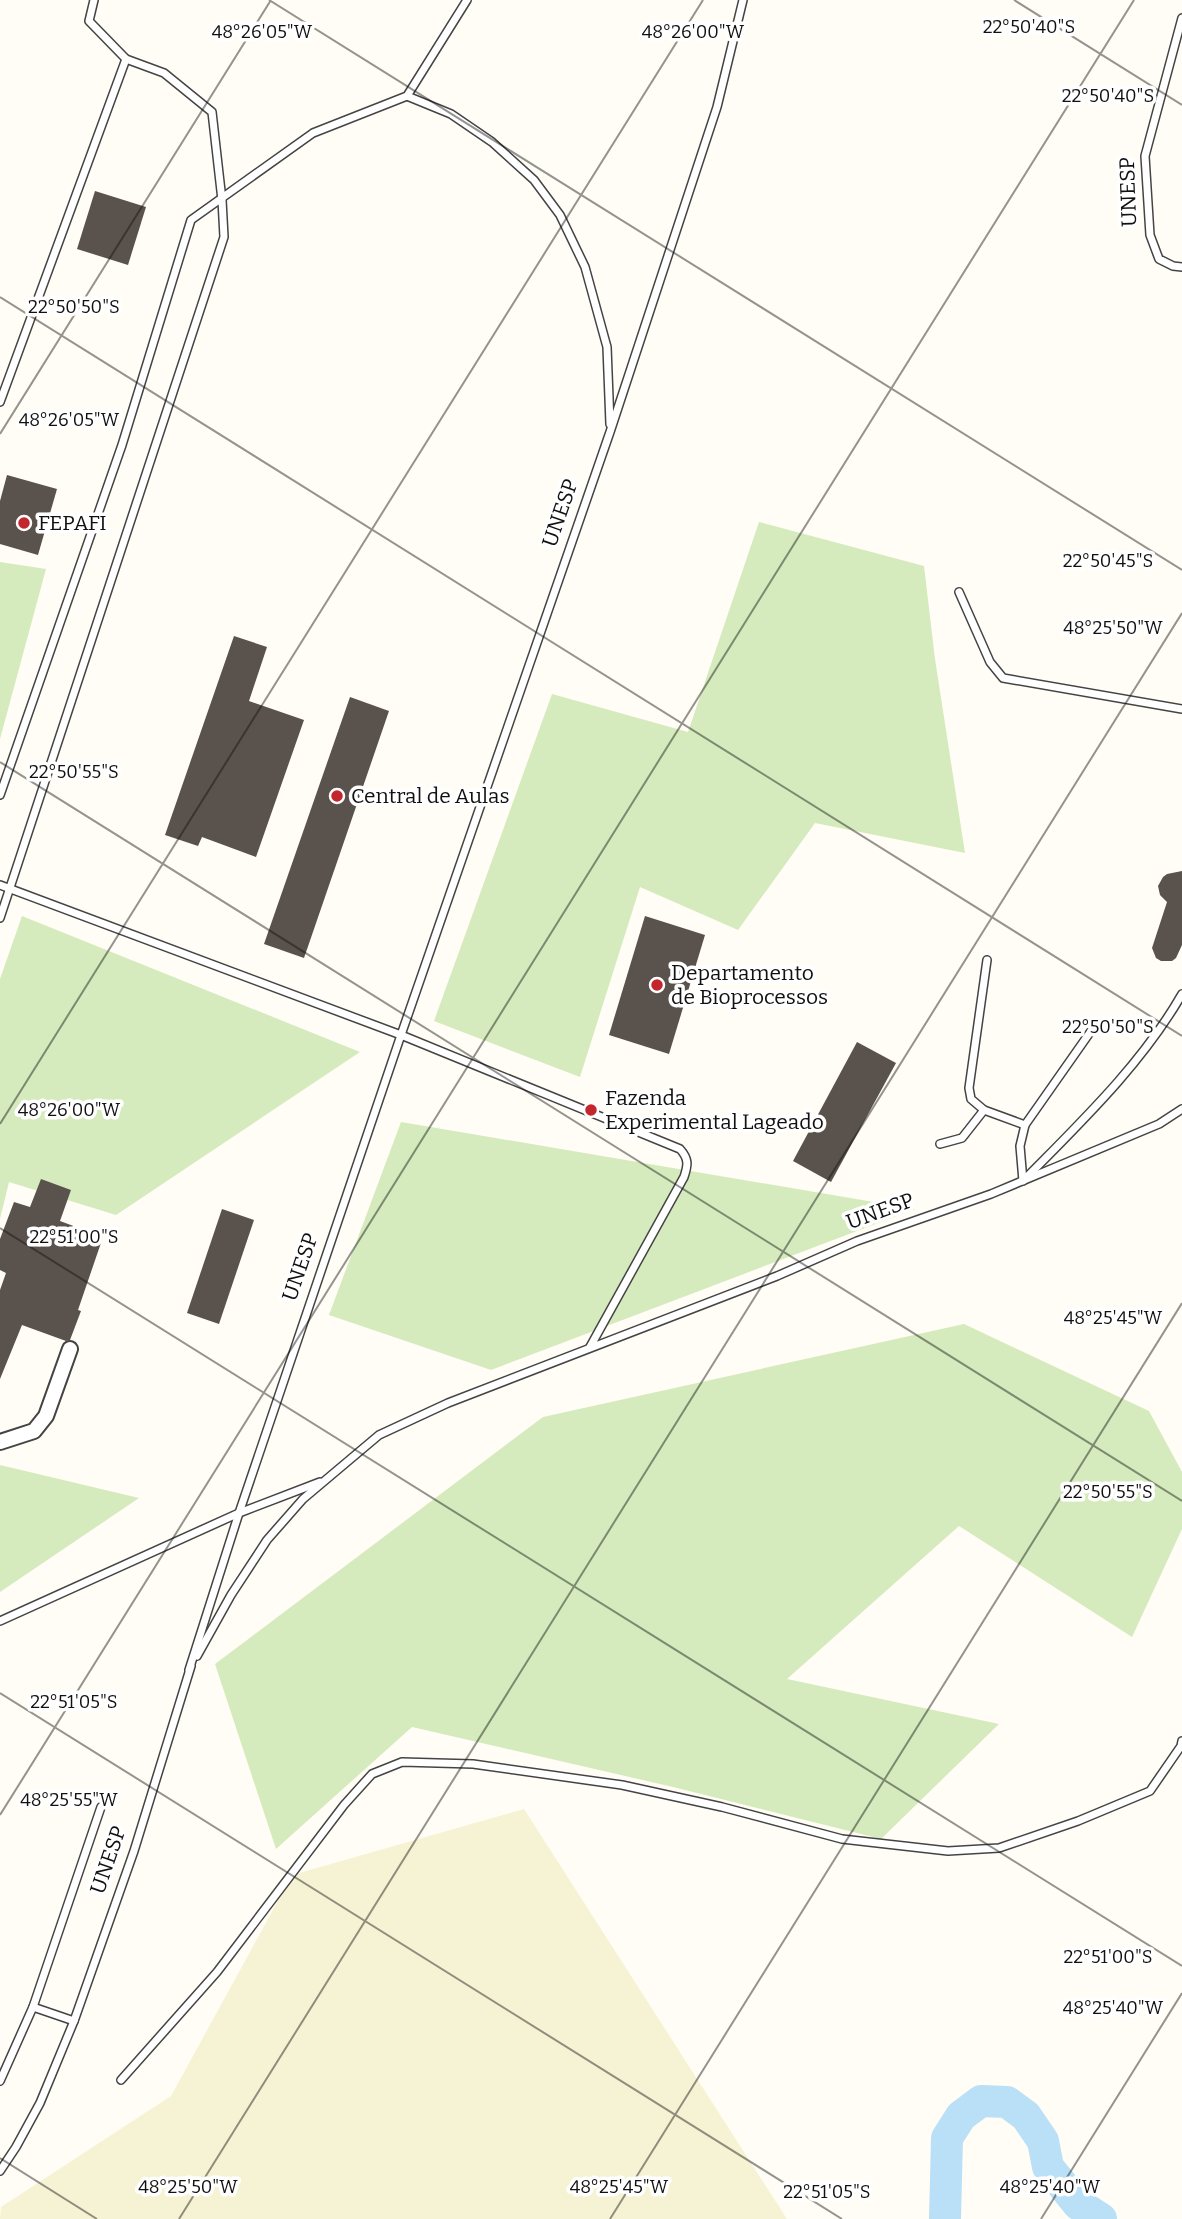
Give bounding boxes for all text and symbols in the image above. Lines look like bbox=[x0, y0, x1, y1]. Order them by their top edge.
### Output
text: 22°50'40"S bbox=[983, 16, 1075, 38]
text: 48°26'05"W bbox=[212, 21, 313, 43]
text: 48°26'00"W bbox=[642, 21, 745, 43]
text: 22°50'40"S bbox=[1062, 85, 1154, 107]
street label: UNESP bbox=[1114, 157, 1142, 227]
text: 22°50'50"S bbox=[28, 296, 120, 318]
text: 48°26'05"W bbox=[19, 409, 120, 431]
street label: UNESP bbox=[536, 476, 584, 550]
place label: FEPAFI bbox=[38, 510, 107, 536]
marker: FEPAFI bbox=[16, 515, 32, 531]
text: 22°50'45"S bbox=[1063, 550, 1153, 572]
text: 48°25'50"W bbox=[1063, 617, 1163, 639]
text: 22°50'55"S bbox=[29, 761, 119, 783]
place label: Central de Aulas bbox=[351, 783, 509, 809]
marker: Central de Aulas bbox=[329, 788, 345, 804]
place label: Departamento de Bioprocessos bbox=[671, 960, 828, 1010]
marker: Departamento de Bioprocessos bbox=[649, 977, 665, 993]
text: 22°50'50"S bbox=[1062, 1016, 1154, 1038]
place label: Fazenda Experimental Lageado bbox=[605, 1085, 824, 1135]
text: 48°26'00"W bbox=[18, 1099, 121, 1121]
marker: Fazenda Experimental Lageado bbox=[583, 1102, 599, 1118]
street label: UNESP bbox=[843, 1187, 917, 1235]
text: 22°51'00"S bbox=[29, 1226, 119, 1248]
street label: UNESP bbox=[276, 1230, 324, 1304]
text: 48°25'45"W bbox=[1064, 1307, 1163, 1329]
text: 22°50'55"S bbox=[1063, 1481, 1153, 1503]
text: 22°51'05"S bbox=[30, 1691, 118, 1713]
text: 48°25'55"W bbox=[20, 1789, 118, 1811]
street label: UNESP bbox=[84, 1823, 132, 1897]
text: 22°51'00"S bbox=[1063, 1946, 1153, 1968]
text: 48°25'40"W bbox=[1063, 1997, 1164, 2019]
text: 48°25'50"W bbox=[138, 2176, 238, 2198]
text: 48°25'45"W bbox=[570, 2176, 669, 2198]
text: 48°25'40"W bbox=[1000, 2176, 1101, 2198]
text: 22°51'05"S bbox=[783, 2181, 871, 2203]

